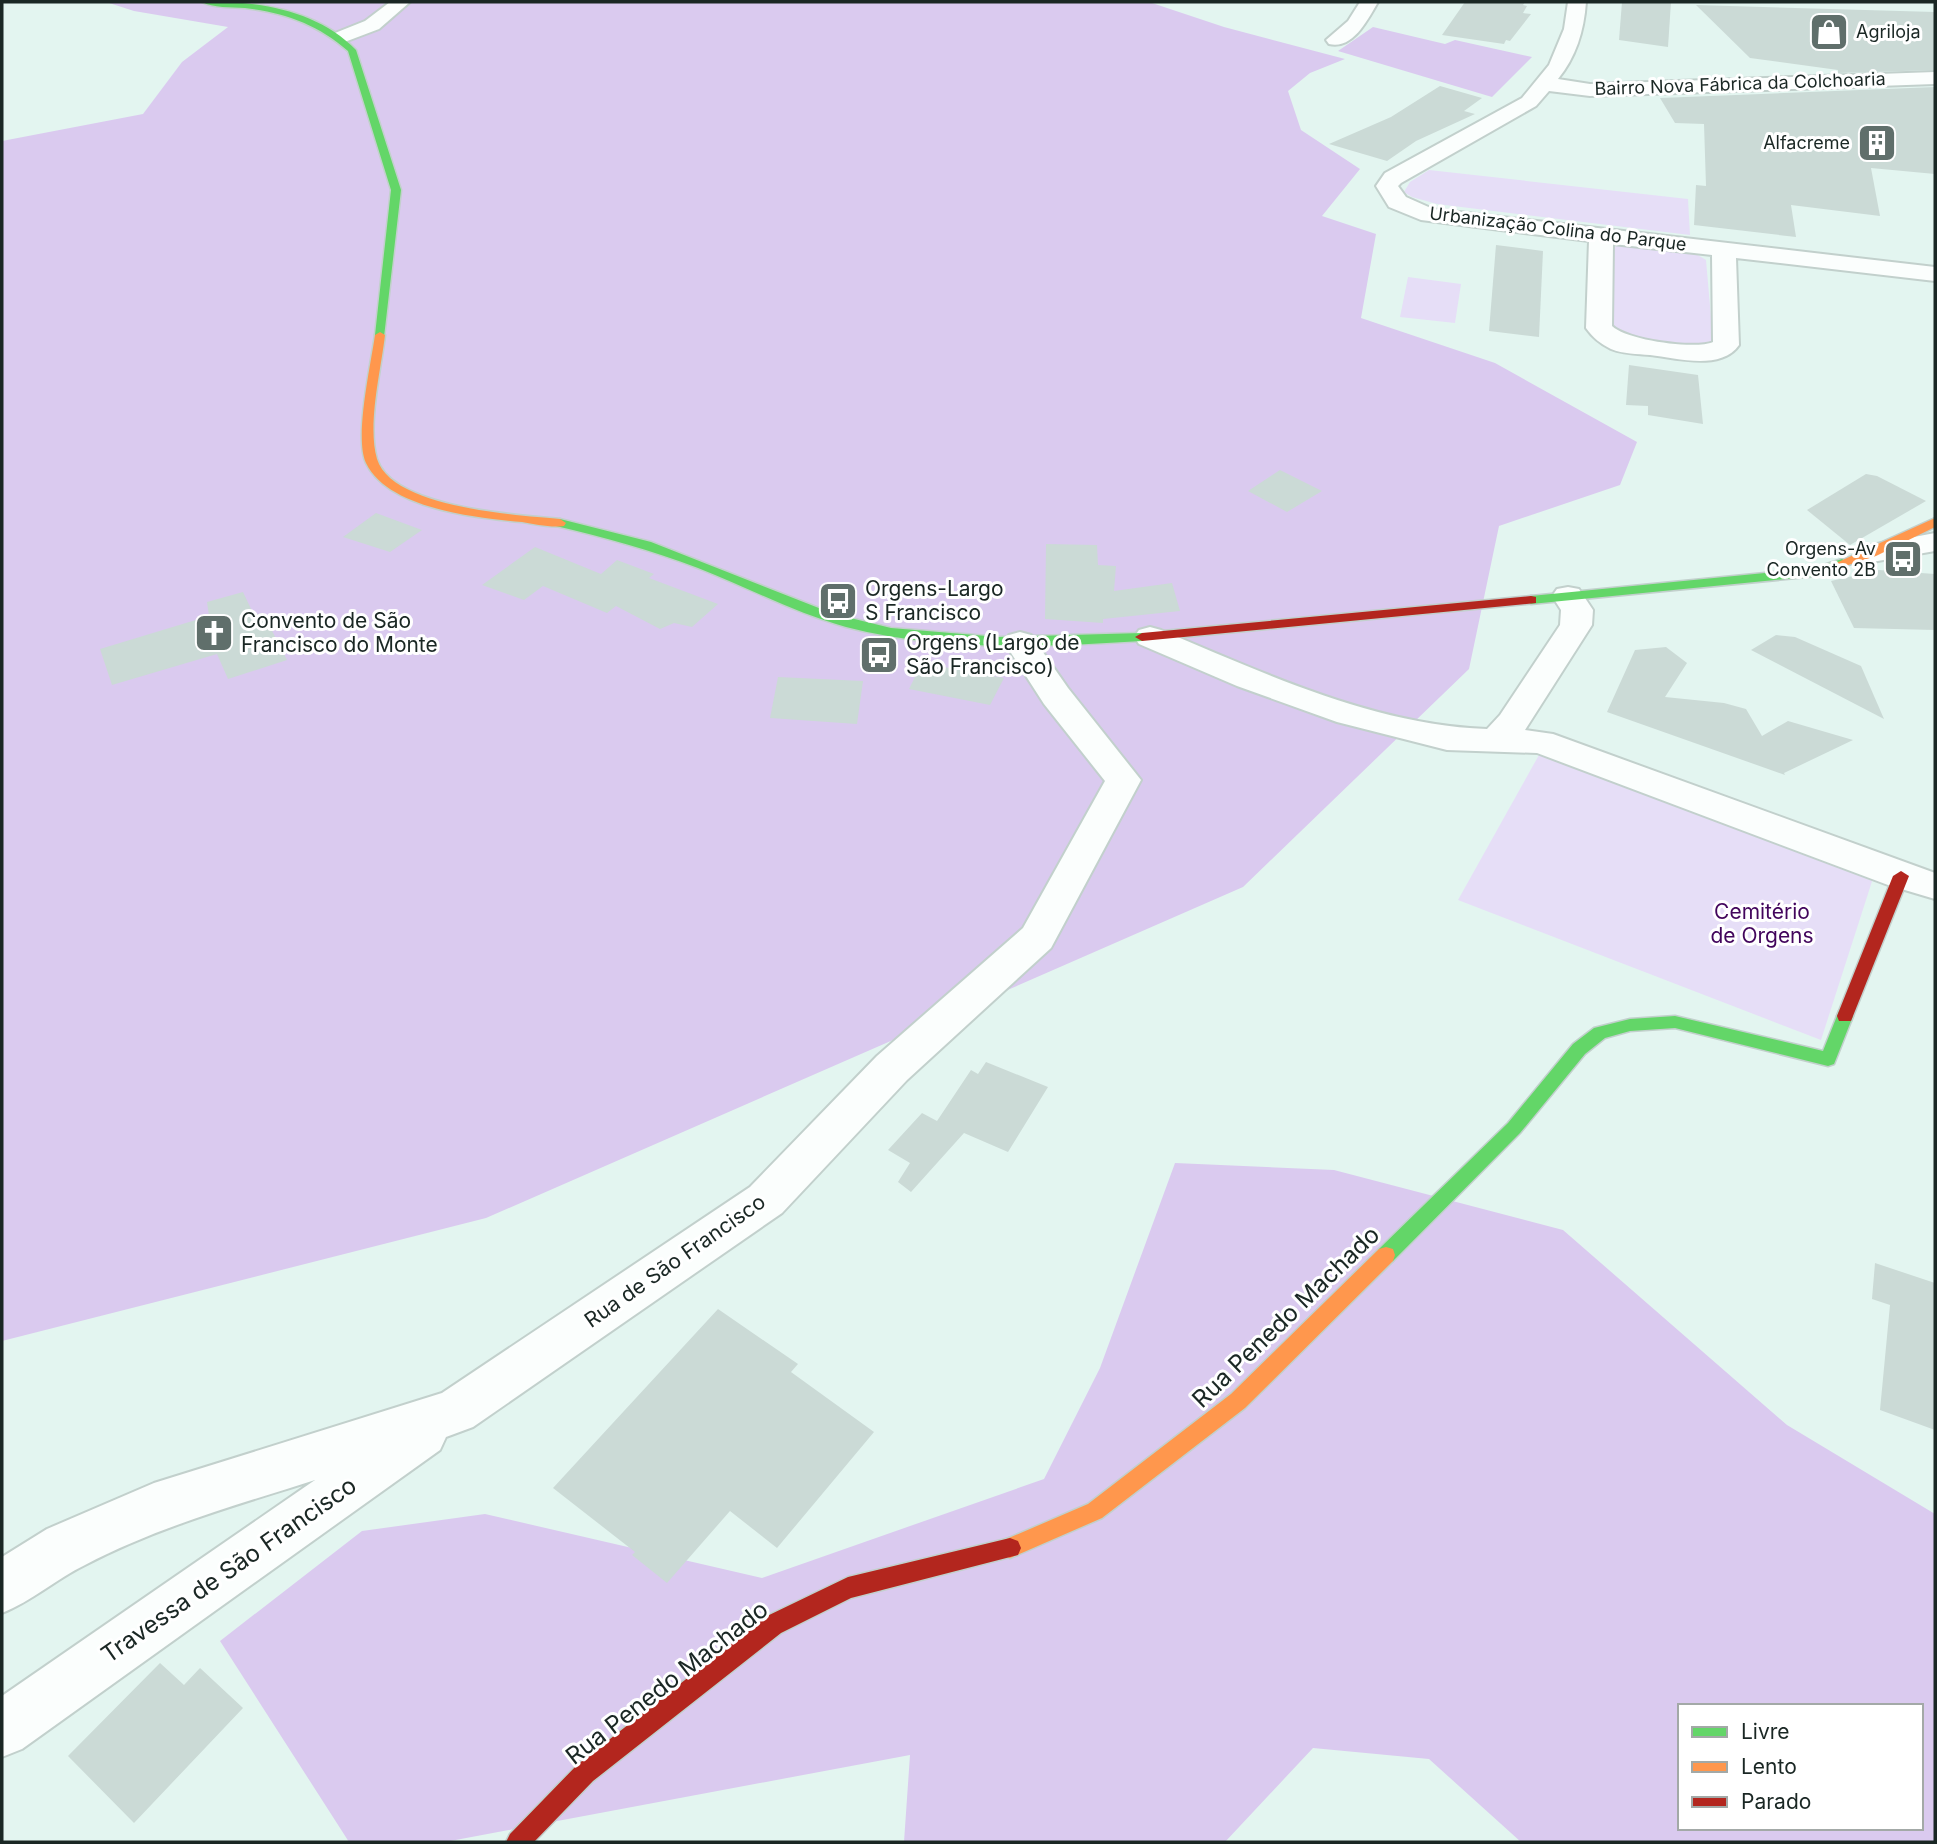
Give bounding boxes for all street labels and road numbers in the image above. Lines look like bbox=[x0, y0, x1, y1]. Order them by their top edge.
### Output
street label: Bairro Nova Fábrica da Colchoaria bbox=[1594, 68, 1886, 99]
street label: Urbanização Colina do Parque bbox=[1428, 202, 1688, 255]
street label: Rua de São Francisco bbox=[579, 1189, 770, 1333]
street label: Rua Penedo Machado bbox=[1186, 1220, 1385, 1413]
street label: Travessa de São Francisco bbox=[96, 1470, 362, 1669]
street label: Rua Penedo Machado bbox=[560, 1595, 774, 1771]

